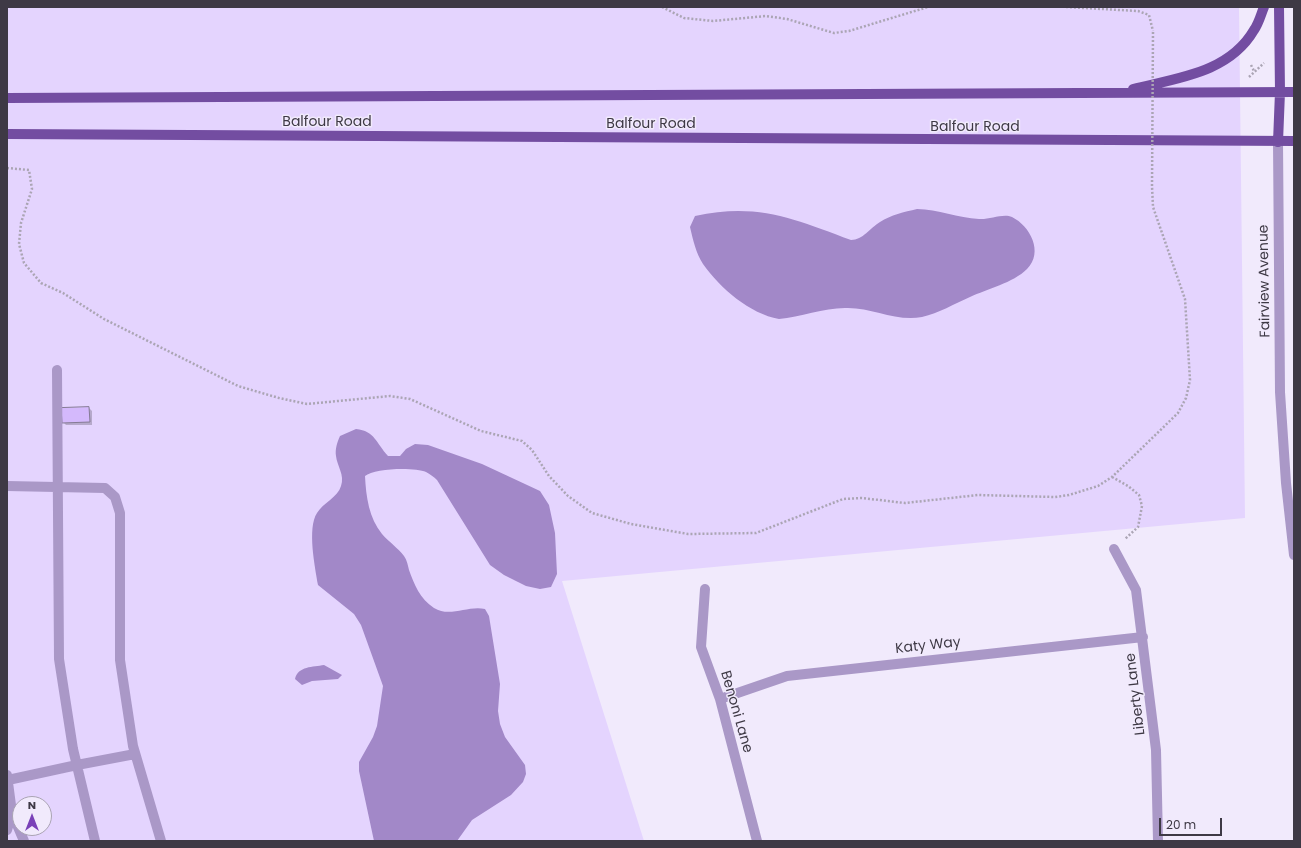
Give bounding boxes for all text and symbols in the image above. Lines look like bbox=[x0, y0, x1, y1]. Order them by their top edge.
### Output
street label: Balfour Road bbox=[282, 114, 372, 130]
street label: Balfour Road bbox=[606, 116, 696, 132]
street label: Balfour Road bbox=[930, 119, 1020, 135]
street label: Fairview Avenue bbox=[1256, 224, 1274, 338]
street label: Katy Way bbox=[895, 634, 961, 658]
street label: Liberty Lane bbox=[1123, 652, 1149, 736]
street label: Benoni Lane bbox=[716, 669, 756, 755]
north arrow bbox=[12, 796, 52, 836]
text: N bbox=[28, 797, 36, 813]
scale bar bbox=[1161, 810, 1224, 836]
text: 20 m bbox=[1166, 816, 1196, 833]

